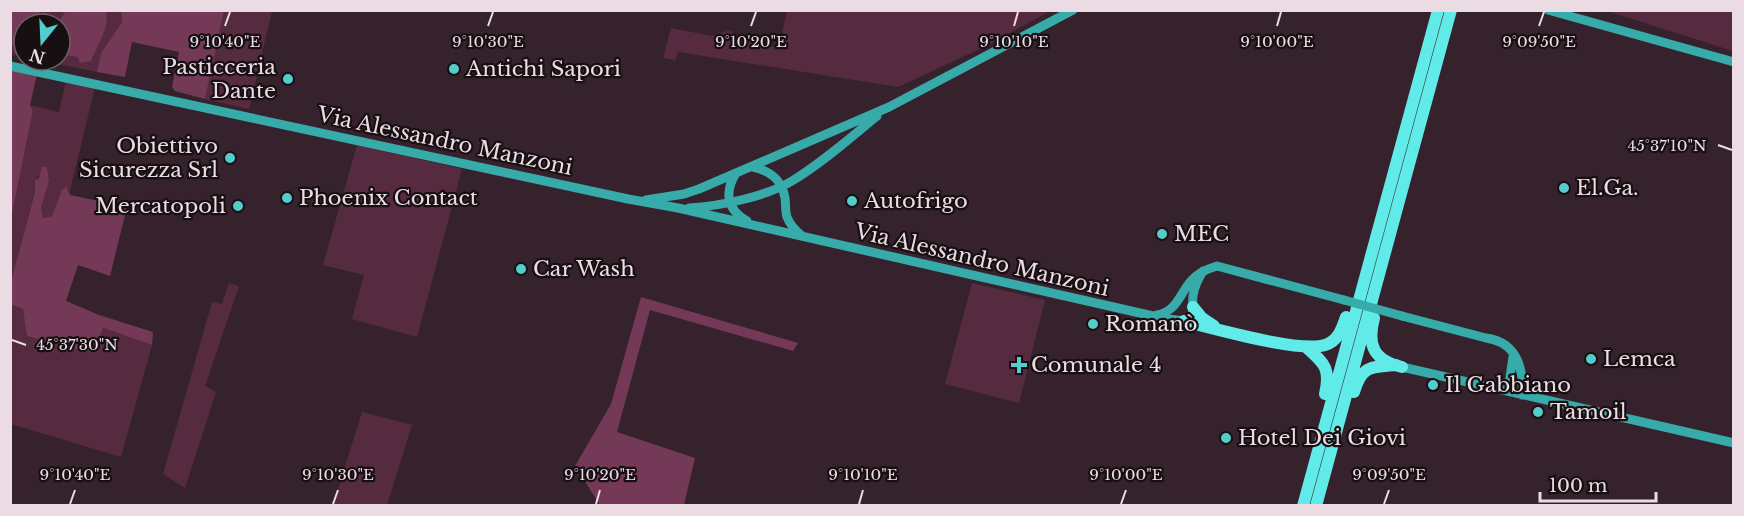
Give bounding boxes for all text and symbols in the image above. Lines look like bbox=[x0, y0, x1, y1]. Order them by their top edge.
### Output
north arrow bbox=[12, 12, 72, 72]
text: 9°10'40"E bbox=[190, 32, 260, 51]
text: 9°10'30"E bbox=[452, 32, 524, 51]
text: 9°10'20"E bbox=[715, 32, 787, 51]
text: 9°10'10"E bbox=[979, 32, 1049, 51]
text: 9°10'00"E bbox=[1240, 32, 1314, 51]
text: 9°09'50"E bbox=[1502, 32, 1576, 51]
text: N bbox=[27, 44, 48, 68]
place label: Pasticceria Dante bbox=[162, 54, 276, 104]
place label: Antichi Sapori bbox=[465, 56, 621, 82]
marker: Antichi Sapori bbox=[447, 62, 461, 76]
marker: Pasticceria Dante bbox=[281, 72, 295, 86]
street label: Via Alessandro Manzoni bbox=[314, 101, 575, 181]
place label: Obiettivo Sicurezza Srl bbox=[79, 133, 218, 183]
text: 45°37'10"N bbox=[1628, 136, 1706, 155]
marker: Obiettivo Sicurezza Srl bbox=[223, 151, 237, 165]
place label: El.Ga. bbox=[1576, 175, 1639, 201]
marker: El.Ga. bbox=[1557, 181, 1571, 195]
place label: Phoenix Contact bbox=[299, 185, 478, 211]
place label: Autofrigo bbox=[863, 188, 968, 214]
marker: Phoenix Contact bbox=[280, 191, 294, 205]
place label: Mercatopoli bbox=[95, 193, 226, 219]
marker: Autofrigo bbox=[845, 194, 859, 208]
marker: Mercatopoli bbox=[231, 199, 245, 213]
street label: Via Alessandro Manzoni bbox=[851, 218, 1112, 302]
place label: MEC bbox=[1174, 221, 1229, 247]
marker: MEC bbox=[1155, 227, 1169, 241]
place label: Car Wash bbox=[533, 256, 635, 282]
marker: Car Wash bbox=[514, 262, 528, 276]
place label: Romanò bbox=[1105, 311, 1197, 337]
marker: Romanò bbox=[1086, 317, 1100, 331]
text: 45°37'30"N bbox=[36, 335, 118, 354]
place label: Lemca bbox=[1603, 346, 1676, 372]
place label: Comunale 4 bbox=[1031, 352, 1161, 378]
marker: Lemca bbox=[1584, 352, 1598, 366]
marker: Comunale 4 bbox=[1012, 358, 1026, 372]
place label: Il Gabbiano bbox=[1445, 372, 1571, 398]
marker: Il Gabbiano bbox=[1426, 378, 1440, 392]
place label: Tamoil bbox=[1550, 399, 1627, 425]
marker: Tamoil bbox=[1531, 405, 1545, 419]
place label: Hotel Dei Giovi bbox=[1238, 425, 1406, 451]
marker: Hotel Dei Giovi bbox=[1219, 431, 1233, 445]
text: 9°10'40"E bbox=[40, 465, 110, 484]
text: 9°10'30"E bbox=[302, 465, 374, 484]
text: 9°10'20"E bbox=[564, 465, 636, 484]
text: 9°10'10"E bbox=[828, 465, 898, 484]
text: 9°10'00"E bbox=[1089, 465, 1163, 484]
text: 9°09'50"E bbox=[1352, 465, 1426, 484]
scale bar bbox=[1540, 465, 1656, 503]
text: 100 m bbox=[1549, 475, 1607, 497]

